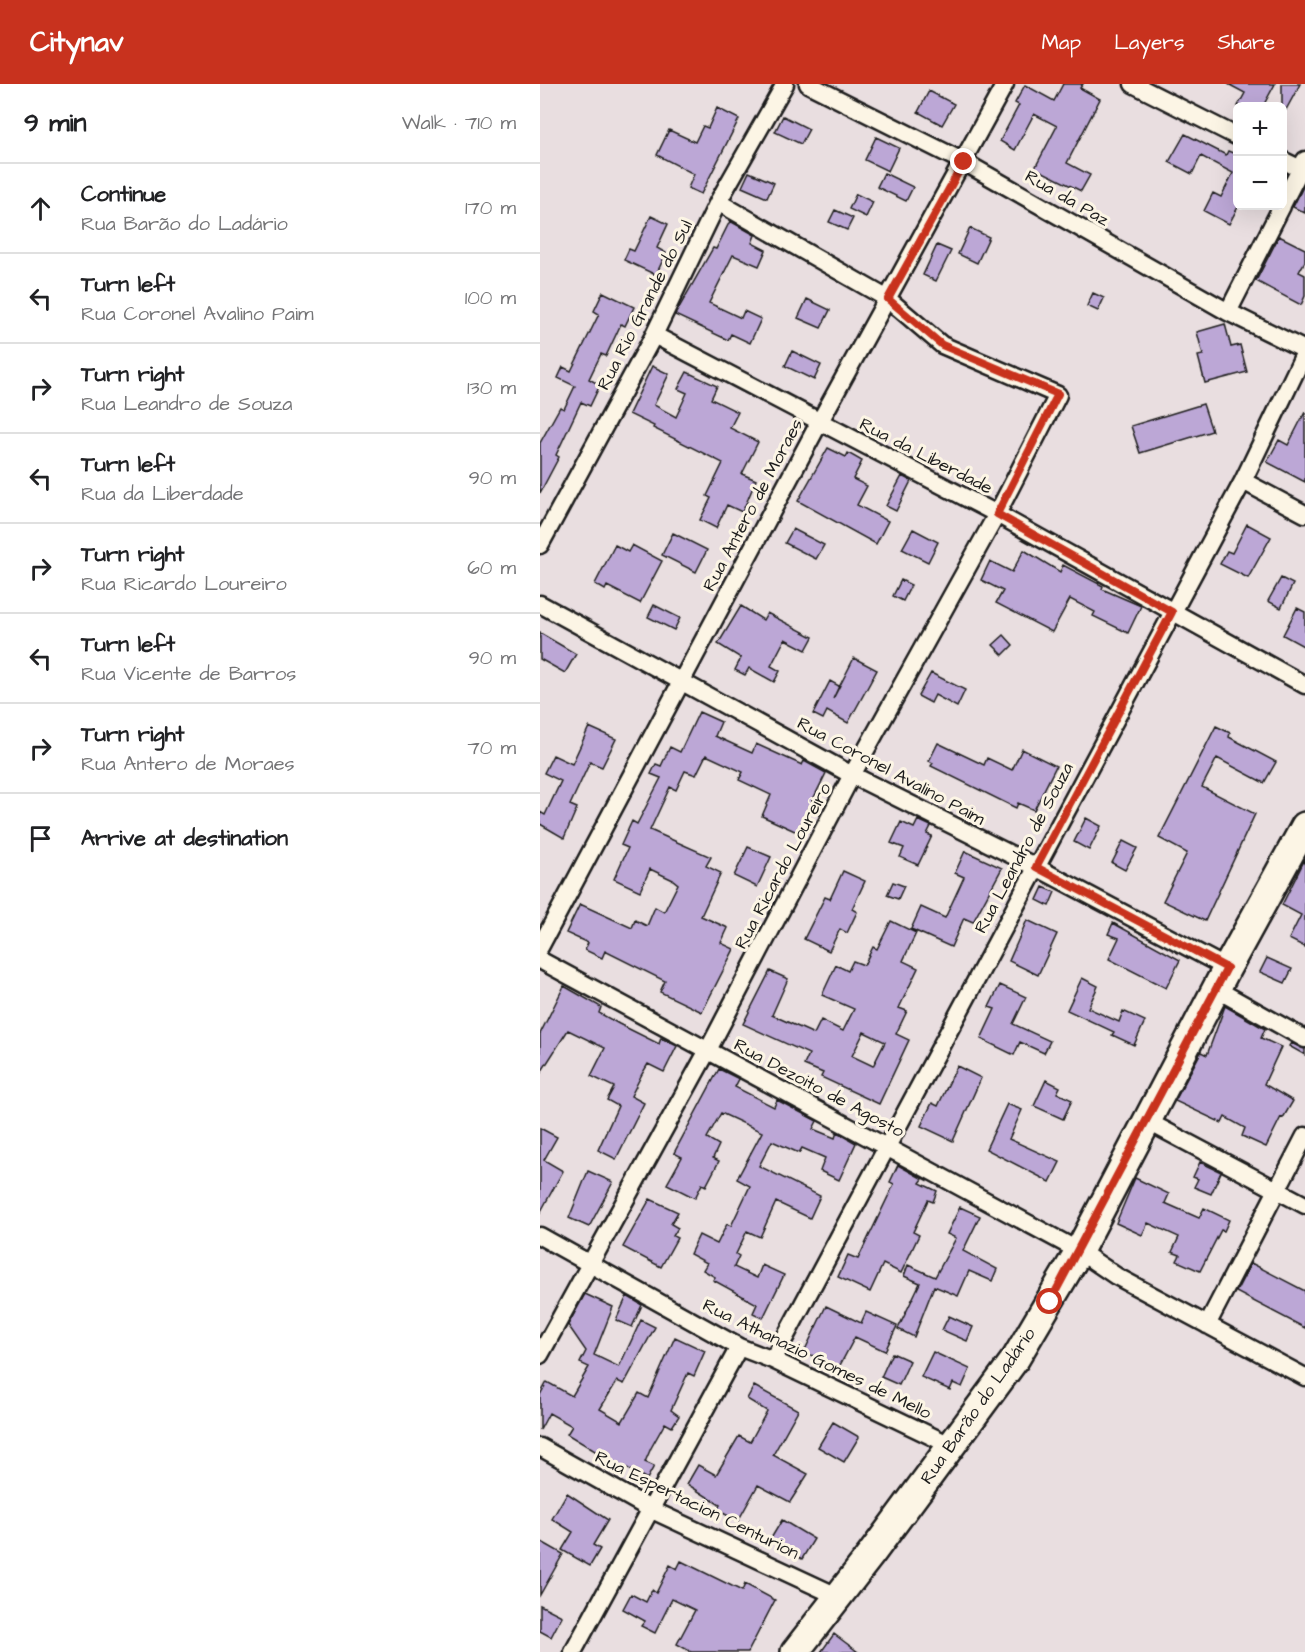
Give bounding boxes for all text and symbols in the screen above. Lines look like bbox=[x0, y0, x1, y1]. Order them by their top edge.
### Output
text: Citynav bbox=[30, 23, 124, 62]
text: Map bbox=[1041, 28, 1081, 57]
text: Layers bbox=[1114, 28, 1184, 57]
text: Share bbox=[1217, 28, 1275, 57]
map controls bbox=[1233, 102, 1287, 210]
button: + bbox=[1233, 102, 1287, 156]
text: 9 min bbox=[24, 105, 86, 141]
text: Walk · 710 m bbox=[402, 109, 516, 137]
route end bbox=[950, 148, 976, 174]
button: − bbox=[1233, 156, 1287, 210]
street label: Rua da Paz bbox=[1020, 164, 1114, 232]
text: Continue bbox=[81, 179, 166, 210]
icon: ahead bbox=[24, 192, 57, 225]
text: 170 m bbox=[465, 194, 516, 222]
text: Rua Barão do Ladário bbox=[81, 210, 288, 238]
street label: Rua Rio Grande do Sul bbox=[591, 215, 699, 394]
text: Turn left bbox=[81, 269, 175, 300]
icon: left bbox=[24, 282, 57, 315]
text: 100 m bbox=[465, 284, 516, 312]
text: Rua Coronel Avalino Paim bbox=[81, 300, 314, 328]
text: Turn right bbox=[81, 359, 184, 390]
icon: right bbox=[24, 372, 57, 405]
text: 130 m bbox=[467, 374, 516, 402]
text: Rua Leandro de Souza bbox=[81, 390, 292, 418]
street label: Rua da Liberdade bbox=[855, 412, 997, 500]
street label: Rua Antero de Moraes bbox=[697, 414, 809, 596]
text: Turn left bbox=[81, 449, 175, 480]
icon: left bbox=[24, 462, 57, 495]
text: 90 m bbox=[468, 464, 516, 492]
text: Rua da Liberdade bbox=[81, 480, 244, 508]
text: Turn right bbox=[81, 539, 184, 570]
icon: right bbox=[24, 552, 57, 585]
text: 60 m bbox=[467, 554, 516, 582]
text: Rua Ricardo Loureiro bbox=[81, 570, 287, 598]
text: Turn left bbox=[81, 629, 175, 660]
icon: left bbox=[24, 642, 57, 675]
text: 90 m bbox=[468, 644, 516, 672]
text: Rua Vicente de Barros bbox=[81, 660, 296, 688]
street label: Rua Coronel Avalino Paim bbox=[793, 711, 989, 831]
text: Turn right bbox=[81, 719, 184, 750]
icon: right bbox=[24, 732, 57, 765]
text: 70 m bbox=[468, 734, 516, 762]
text: Rua Antero de Moraes bbox=[81, 750, 295, 778]
street label: Rua Leandro de Souza bbox=[968, 758, 1080, 938]
street label: Rua Ricardo Loureiro bbox=[729, 778, 837, 954]
icon: arrive bbox=[24, 822, 57, 855]
text: Arrive at destination bbox=[81, 823, 288, 854]
street label: Rua Dezoito de Agosto bbox=[729, 1032, 909, 1144]
route start bbox=[1036, 1288, 1062, 1314]
street label: Rua Athanazio Gomes de Mello bbox=[698, 1293, 936, 1425]
street label: Rua Barão do Ladário bbox=[914, 1323, 1042, 1489]
street label: Rua Espertacion Centurion bbox=[591, 1445, 803, 1565]

